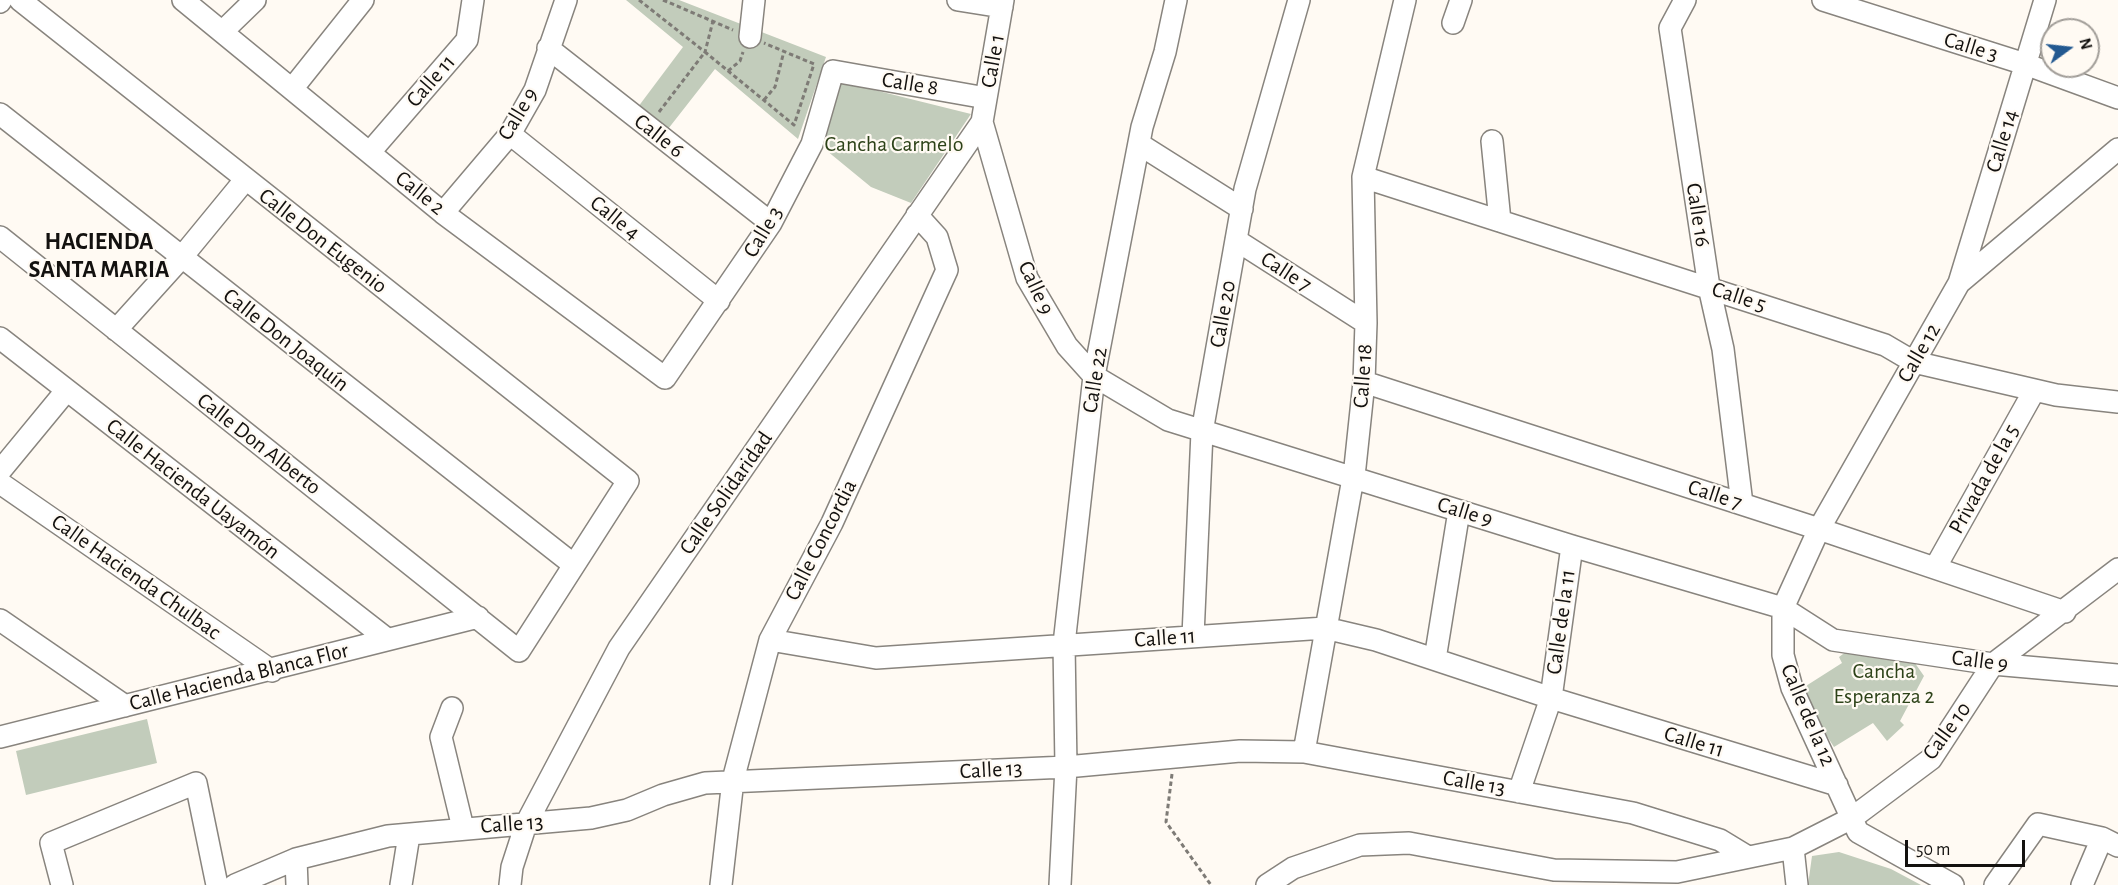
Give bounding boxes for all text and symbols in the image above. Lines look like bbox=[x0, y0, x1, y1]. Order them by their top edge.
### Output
north arrow bbox=[2040, 18, 2100, 78]
street label: Calle 3 bbox=[1941, 26, 2001, 68]
street label: Calle 1 bbox=[975, 32, 1011, 90]
text: N bbox=[2076, 36, 2095, 51]
street label: Calle 11 bbox=[401, 49, 461, 113]
street label: Calle 8 bbox=[880, 67, 940, 101]
street label: Calle 9 bbox=[492, 83, 544, 145]
street label: Calle 14 bbox=[1980, 106, 2024, 176]
street label: Calle 6 bbox=[629, 108, 689, 164]
park label: Cancha Carmelo bbox=[825, 131, 963, 157]
street label: Calle 2 bbox=[390, 165, 450, 221]
street label: Calle 16 bbox=[1680, 181, 1716, 249]
street label: Calle Don Eugenio bbox=[254, 183, 392, 299]
street label: Calle 4 bbox=[585, 190, 645, 246]
street label: Calle 3 bbox=[737, 201, 789, 263]
district label: HACIENDA SANTA MARIA bbox=[29, 228, 169, 284]
street label: Calle 7 bbox=[1256, 246, 1316, 298]
street label: Calle 9 bbox=[1012, 257, 1060, 319]
street label: Calle 5 bbox=[1709, 276, 1769, 318]
street label: Calle 20 bbox=[1204, 278, 1242, 350]
street label: Calle Don Joaquín bbox=[218, 283, 354, 397]
street label: Calle 12 bbox=[1892, 319, 1946, 387]
street label: Calle 18 bbox=[1348, 343, 1378, 409]
street label: Calle 22 bbox=[1077, 345, 1113, 415]
street label: Calle Don Alberto bbox=[192, 387, 326, 501]
street label: Calle Hacienda Uayamón bbox=[101, 413, 285, 565]
street label: Privada de la 5 bbox=[1943, 420, 2025, 538]
street label: Calle Solidaridad bbox=[674, 426, 778, 560]
street label: Calle 7 bbox=[1685, 474, 1745, 516]
street label: Calle Concordia bbox=[779, 475, 863, 605]
street label: Calle 9 bbox=[1434, 491, 1496, 533]
street label: Calle Hacienda Chulbac bbox=[46, 509, 226, 645]
street label: Calle de la 11 bbox=[1541, 568, 1581, 676]
street label: Calle 11 bbox=[1133, 623, 1197, 653]
street label: Calle Hacienda Blanca Flor bbox=[127, 637, 351, 717]
street label: Calle 9 bbox=[1950, 644, 2010, 678]
park label: Cancha Esperanza 2 bbox=[1833, 658, 1935, 710]
street label: Calle de la 12 bbox=[1775, 660, 1841, 770]
street label: Calle 10 bbox=[1917, 697, 1977, 765]
street label: Calle 11 bbox=[1661, 720, 1727, 764]
street label: Calle 13 bbox=[959, 755, 1023, 785]
street label: Calle 13 bbox=[1441, 765, 1507, 801]
street label: Calle 13 bbox=[480, 809, 544, 839]
scale bar bbox=[1908, 828, 2028, 866]
text: 50 m bbox=[1916, 841, 1950, 859]

